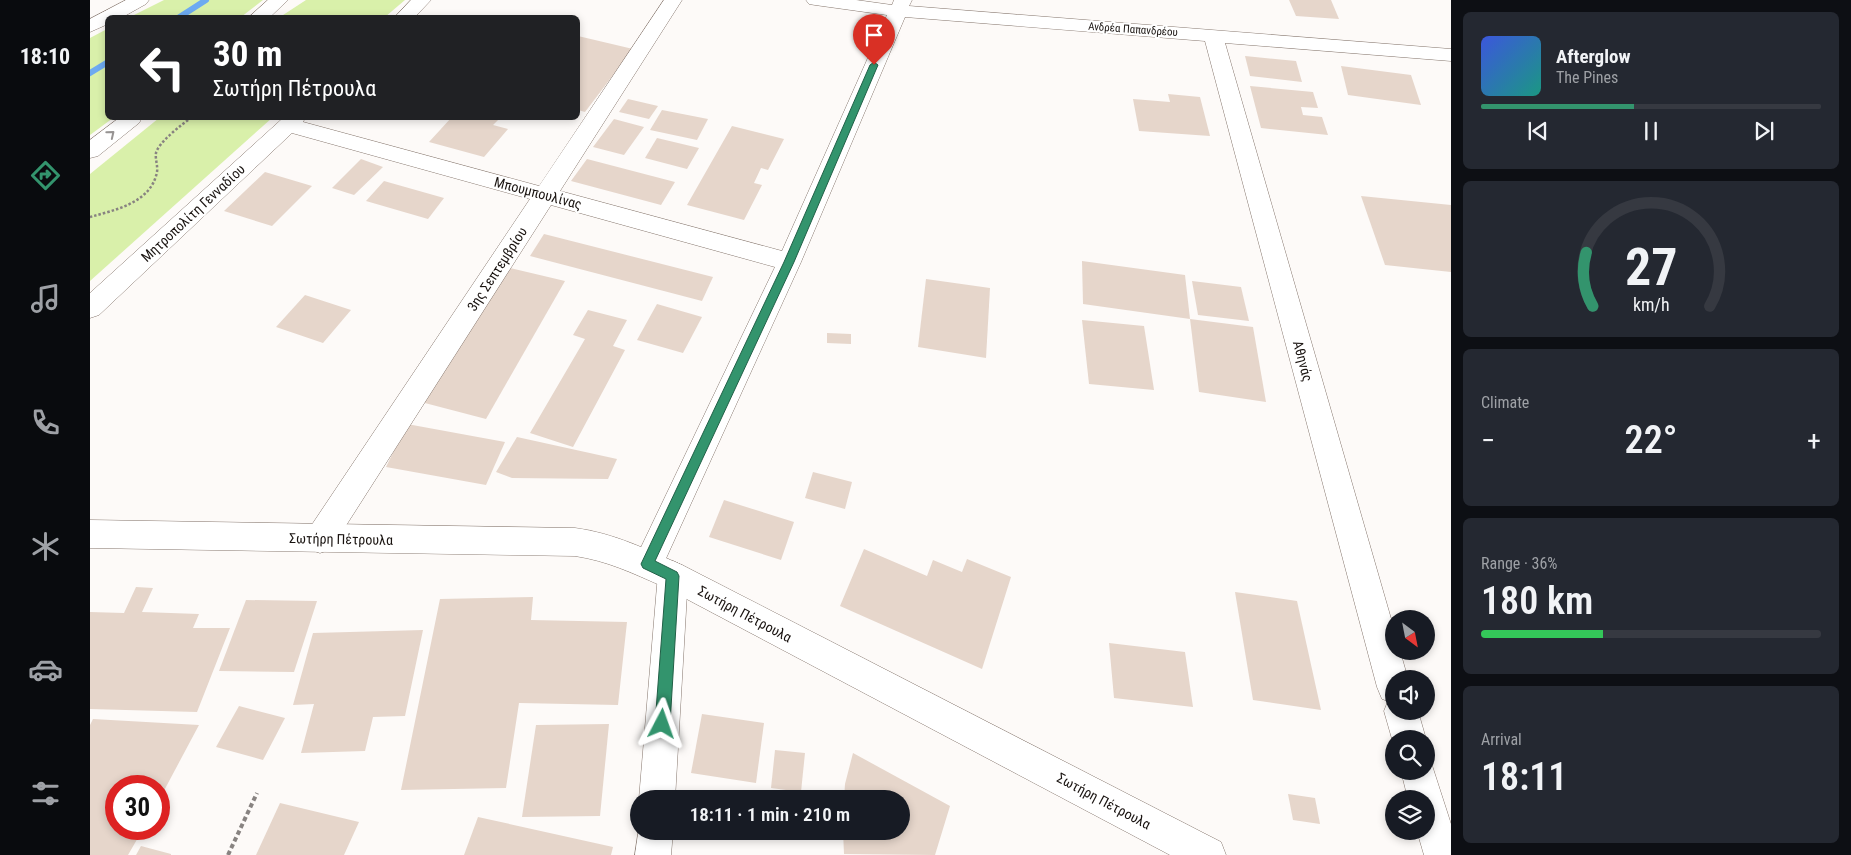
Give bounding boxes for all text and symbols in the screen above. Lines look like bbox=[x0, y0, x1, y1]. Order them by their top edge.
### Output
pin bbox=[853, 14, 895, 65]
street label: Ανδρέα Παπανδρέου bbox=[1088, 20, 1178, 39]
icon: arrive bbox=[860, 21, 888, 49]
text: 30 m bbox=[213, 34, 282, 75]
icon: left bbox=[130, 35, 195, 100]
text: 18:10 bbox=[20, 44, 70, 69]
text: Afterglow bbox=[1556, 45, 1630, 68]
text: The Pines bbox=[1556, 68, 1618, 87]
text: Σωτήρη Πέτρουλα bbox=[213, 76, 376, 101]
icon: previous bbox=[1524, 117, 1552, 145]
icon: pause bbox=[1637, 117, 1665, 145]
icon: next bbox=[1750, 117, 1778, 145]
one-way arrow bbox=[105, 132, 114, 140]
icon: directions bbox=[28, 158, 63, 193]
street label: Μητροπολίτη Γενναδίου bbox=[138, 161, 248, 265]
street label: Μπουμπουλίνας bbox=[492, 174, 584, 212]
street label: 3ης Σεπτεμβρίου bbox=[464, 224, 530, 314]
text: 27 bbox=[1625, 237, 1677, 298]
icon: music bbox=[28, 281, 63, 316]
text: km/h bbox=[1633, 294, 1669, 315]
street label: Αθηνάς bbox=[1290, 339, 1316, 383]
text: Climate bbox=[1481, 393, 1529, 412]
icon: phone bbox=[28, 405, 63, 440]
text: 22° bbox=[1625, 418, 1677, 462]
text: − bbox=[1481, 424, 1495, 457]
text: + bbox=[1807, 424, 1821, 457]
icon: climate bbox=[28, 529, 63, 564]
street label: Σωτήρη Πέτρουλα bbox=[289, 530, 393, 548]
text: Range · 36% bbox=[1481, 554, 1557, 573]
text: 180 km bbox=[1481, 579, 1593, 623]
street label: Σωτήρη Πέτρουλα bbox=[695, 583, 795, 645]
north arrow bbox=[1385, 610, 1435, 660]
map controls bbox=[1385, 610, 1435, 840]
icon: car bbox=[28, 652, 63, 687]
button: sound bbox=[1385, 670, 1435, 720]
position arrow bbox=[635, 697, 687, 749]
button: search bbox=[1385, 730, 1435, 780]
text: Arrival bbox=[1481, 730, 1522, 749]
text: 18:11 bbox=[1481, 755, 1567, 799]
street label: Σωτήρη Πέτρουλα bbox=[1054, 770, 1154, 832]
speed limit sign: 30 bbox=[105, 775, 170, 840]
icon: filters bbox=[28, 776, 63, 811]
button: layers bbox=[1385, 790, 1435, 840]
text: 18:11 · 1 min · 210 m bbox=[690, 803, 850, 826]

